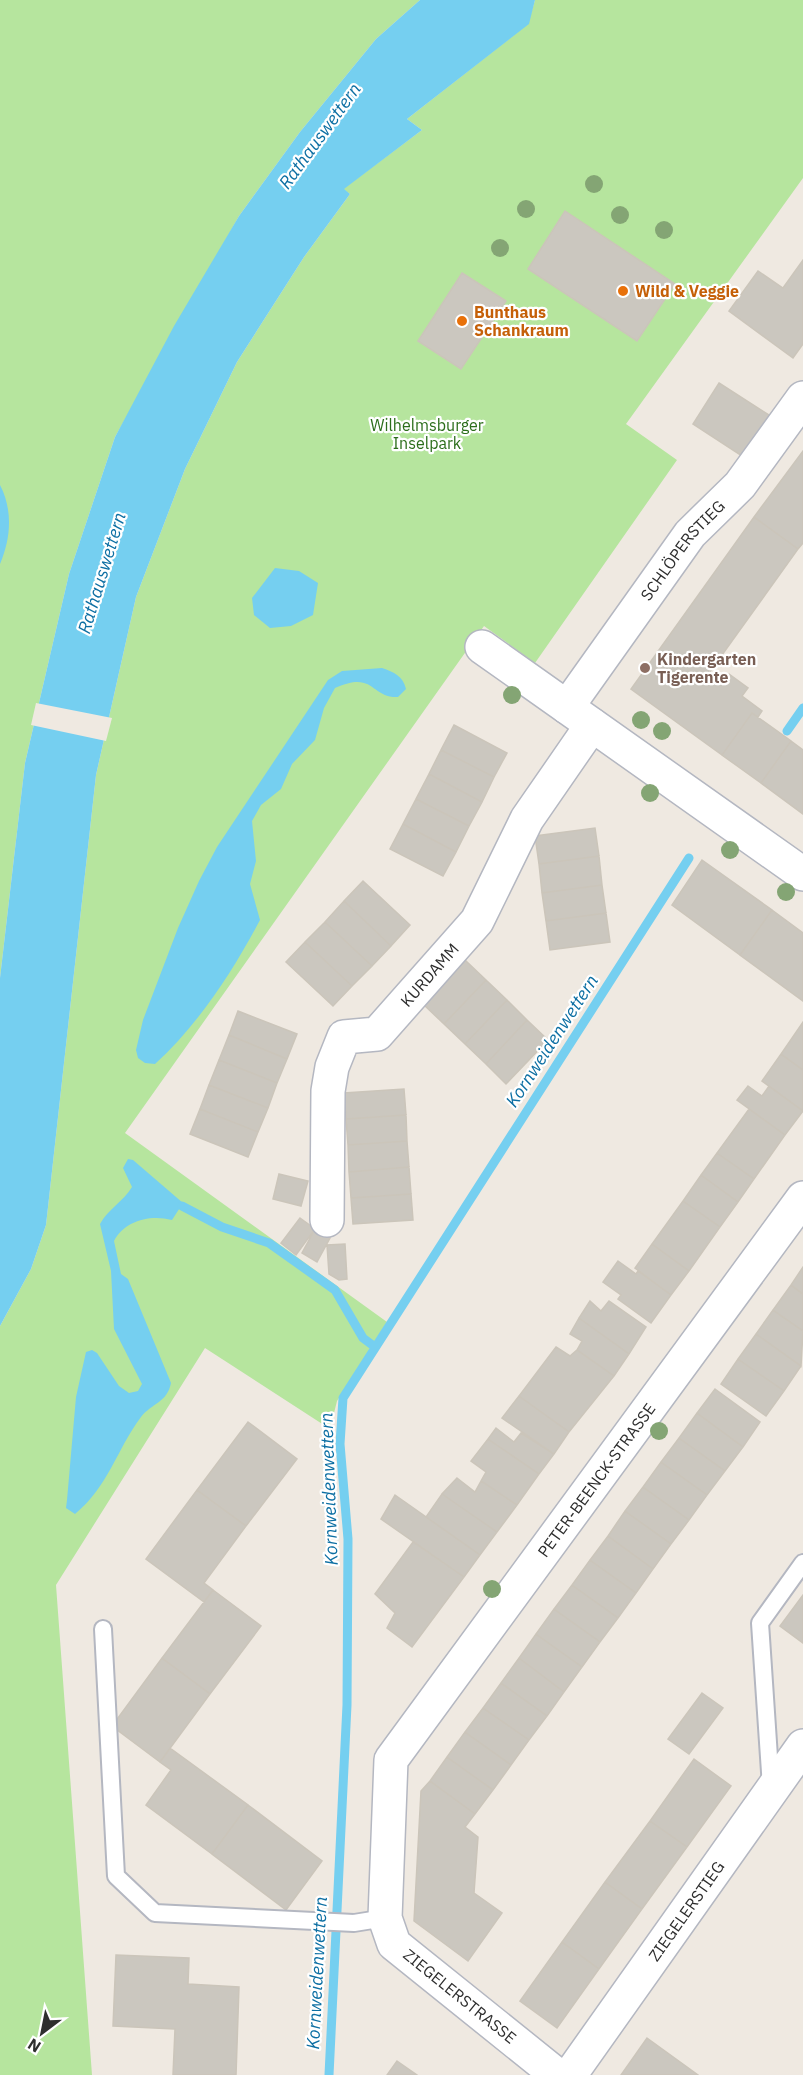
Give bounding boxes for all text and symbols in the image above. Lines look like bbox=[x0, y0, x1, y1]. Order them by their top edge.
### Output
water label: Rathauswettern bbox=[273, 78, 366, 193]
place label: Wild & Veggie bbox=[635, 281, 739, 301]
marker: Wild & Veggie bbox=[616, 284, 630, 298]
place label: Bunthaus Schankraum bbox=[474, 302, 569, 340]
marker: Bunthaus Schankraum bbox=[455, 314, 469, 328]
park label: Wilhelmsburger Inselpark bbox=[370, 415, 484, 453]
street label: SCHLÖPERSTIEG bbox=[636, 496, 729, 604]
water label: Rathauswettern bbox=[72, 510, 131, 636]
place label: Kindergarten Tigerente bbox=[657, 649, 756, 687]
marker: Kindergarten Tigerente bbox=[638, 661, 652, 675]
street label: KURDAMM bbox=[396, 939, 463, 1011]
water label: Kornweidenwettern bbox=[500, 970, 603, 1111]
street label: PETER-BEENCK-STRASSE bbox=[533, 1399, 659, 1561]
water label: Kornweidenwettern bbox=[314, 1412, 343, 1566]
street label: ZIEGELERSTIEG bbox=[644, 1857, 728, 1965]
water label: Kornweidenwettern bbox=[301, 1896, 332, 2050]
street label: ZIEGELERSTRASSE bbox=[399, 1944, 521, 2048]
north arrow bbox=[12, 2003, 72, 2063]
text: N bbox=[24, 2034, 44, 2057]

